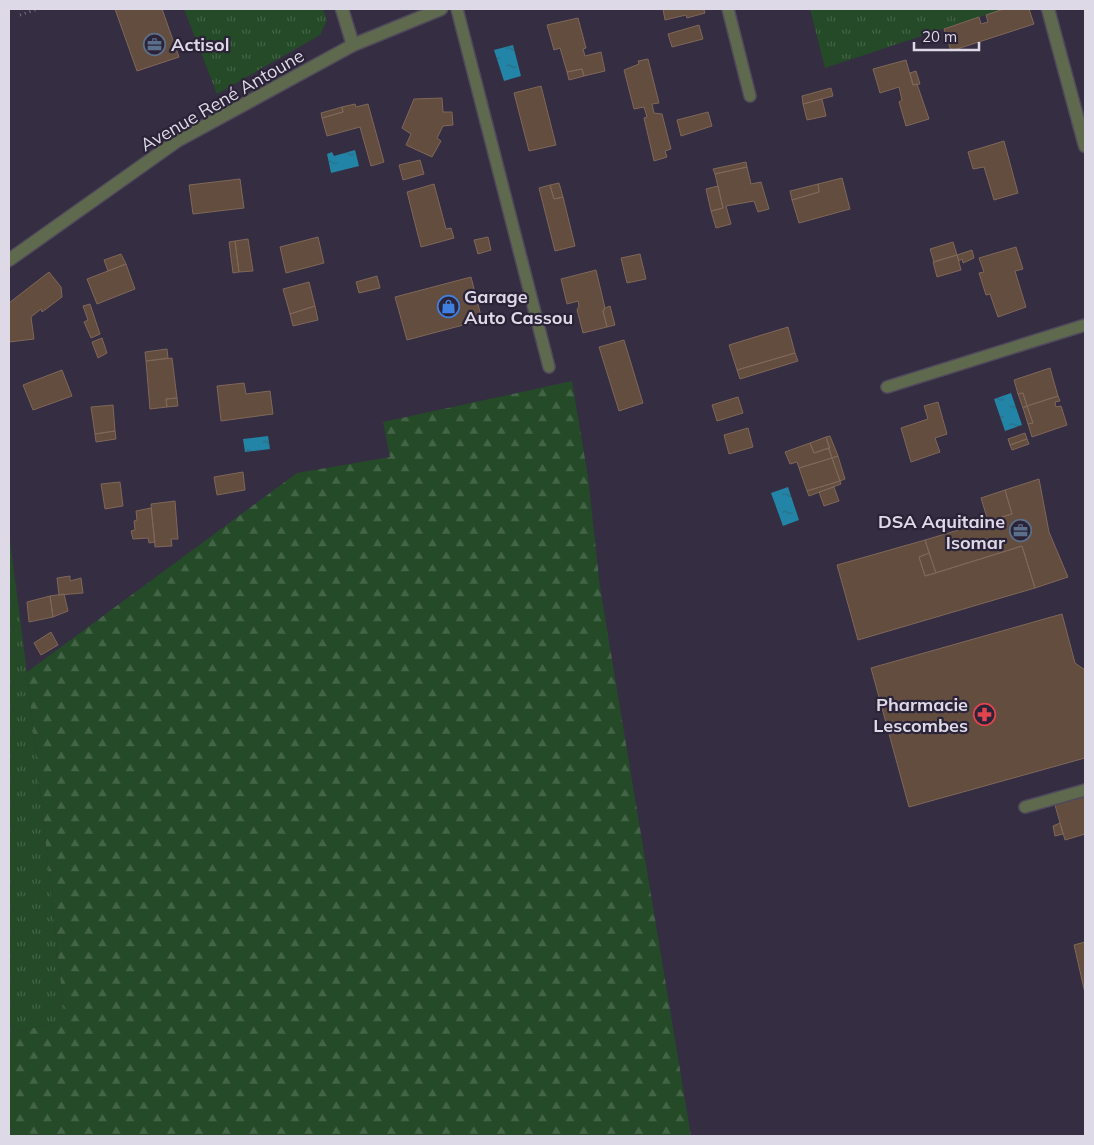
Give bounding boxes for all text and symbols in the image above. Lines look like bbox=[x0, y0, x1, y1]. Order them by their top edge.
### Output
scale bar bbox=[914, 20, 979, 52]
text: 20 m bbox=[922, 27, 957, 46]
office icon: Actisol bbox=[143, 32, 167, 56]
place label: Actisol bbox=[171, 33, 229, 56]
street label: Avenue René Antoune bbox=[136, 44, 308, 156]
place label: Garage Auto Cassou bbox=[464, 285, 573, 329]
shop icon: Garage Auto Cassou bbox=[436, 294, 460, 318]
place label: DSA Aquitaine Isomar bbox=[878, 510, 1006, 554]
office icon: DSA Aquitaine Isomar bbox=[1009, 519, 1033, 543]
place label: Pharmacie Lescombes bbox=[873, 693, 968, 737]
pharmacy icon: Pharmacie Lescombes bbox=[972, 702, 996, 726]

